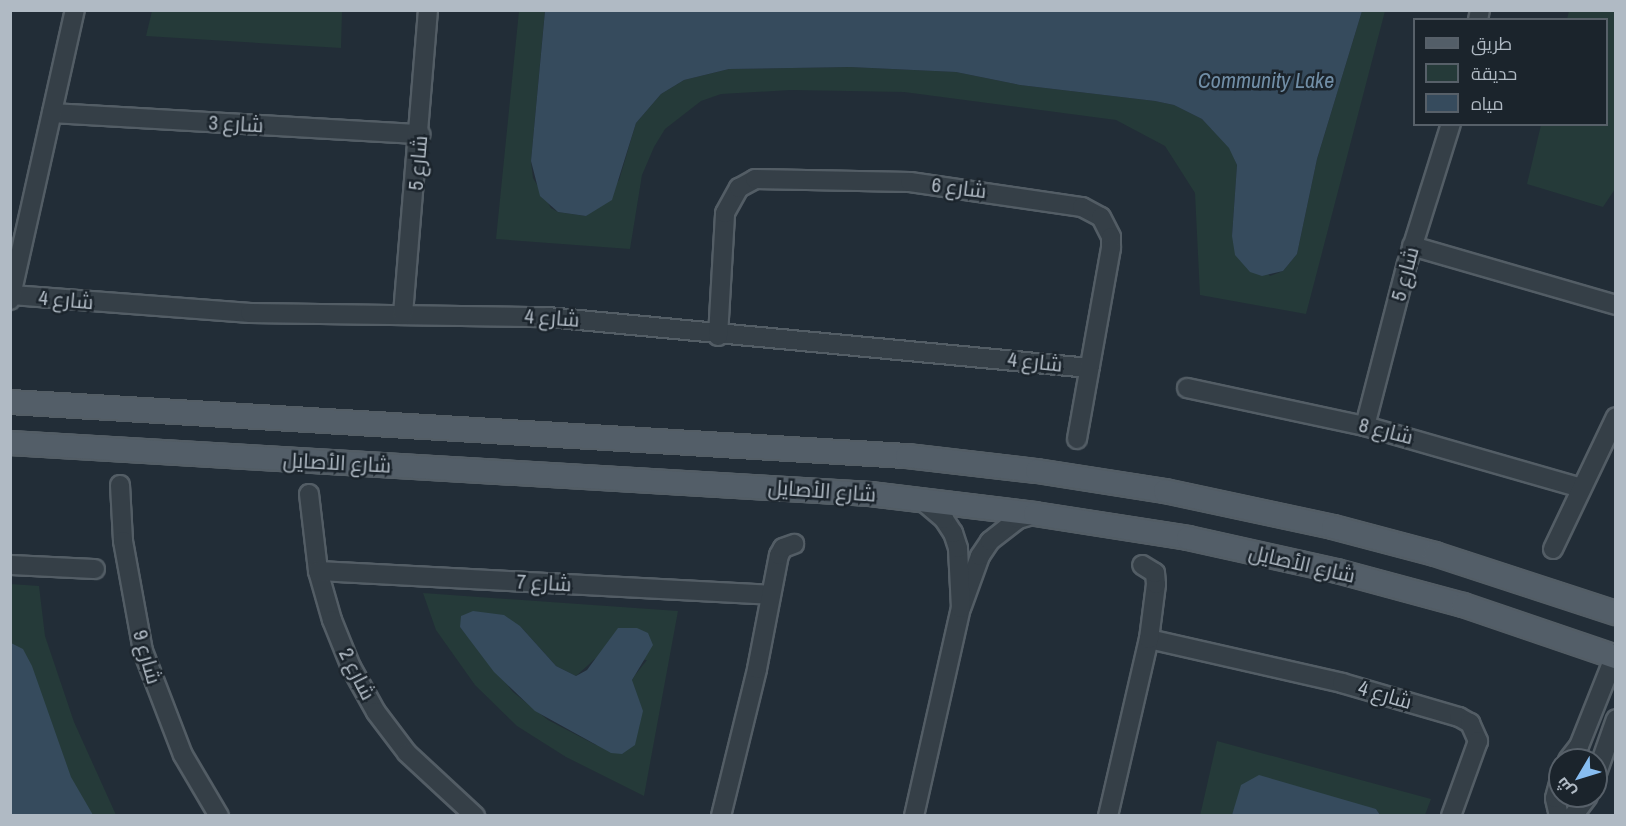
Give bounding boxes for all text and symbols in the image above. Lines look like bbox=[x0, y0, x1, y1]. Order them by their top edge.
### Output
legend bbox=[1413, 18, 1608, 126]
text: طريق bbox=[1471, 31, 1512, 56]
text: حديقة bbox=[1471, 61, 1517, 86]
water label: Community Lake bbox=[1198, 68, 1334, 94]
text: مياه bbox=[1471, 91, 1504, 116]
street label: شارع 3 bbox=[208, 110, 264, 138]
street label: شارع 5 bbox=[403, 134, 433, 192]
street label: شارع 6 bbox=[930, 172, 988, 204]
street label: شارع 5 bbox=[1386, 244, 1424, 304]
street label: شارع 4 bbox=[37, 285, 95, 315]
street label: شارع 4 bbox=[524, 304, 580, 332]
street label: شارع 4 bbox=[1006, 347, 1064, 377]
street label: شارع 8 bbox=[1356, 412, 1416, 450]
street label: شارع الأصايل bbox=[282, 448, 392, 478]
street label: شارع الأصايل bbox=[767, 475, 877, 507]
street label: شارع الأصايل bbox=[1246, 540, 1358, 588]
street label: شارع 7 bbox=[516, 569, 572, 597]
street label: شارع 9 bbox=[127, 627, 167, 687]
street label: شارع 2 bbox=[333, 644, 381, 704]
street label: شارع 4 bbox=[1355, 675, 1415, 715]
north arrow bbox=[1548, 748, 1608, 808]
text: ش bbox=[1550, 773, 1580, 803]

